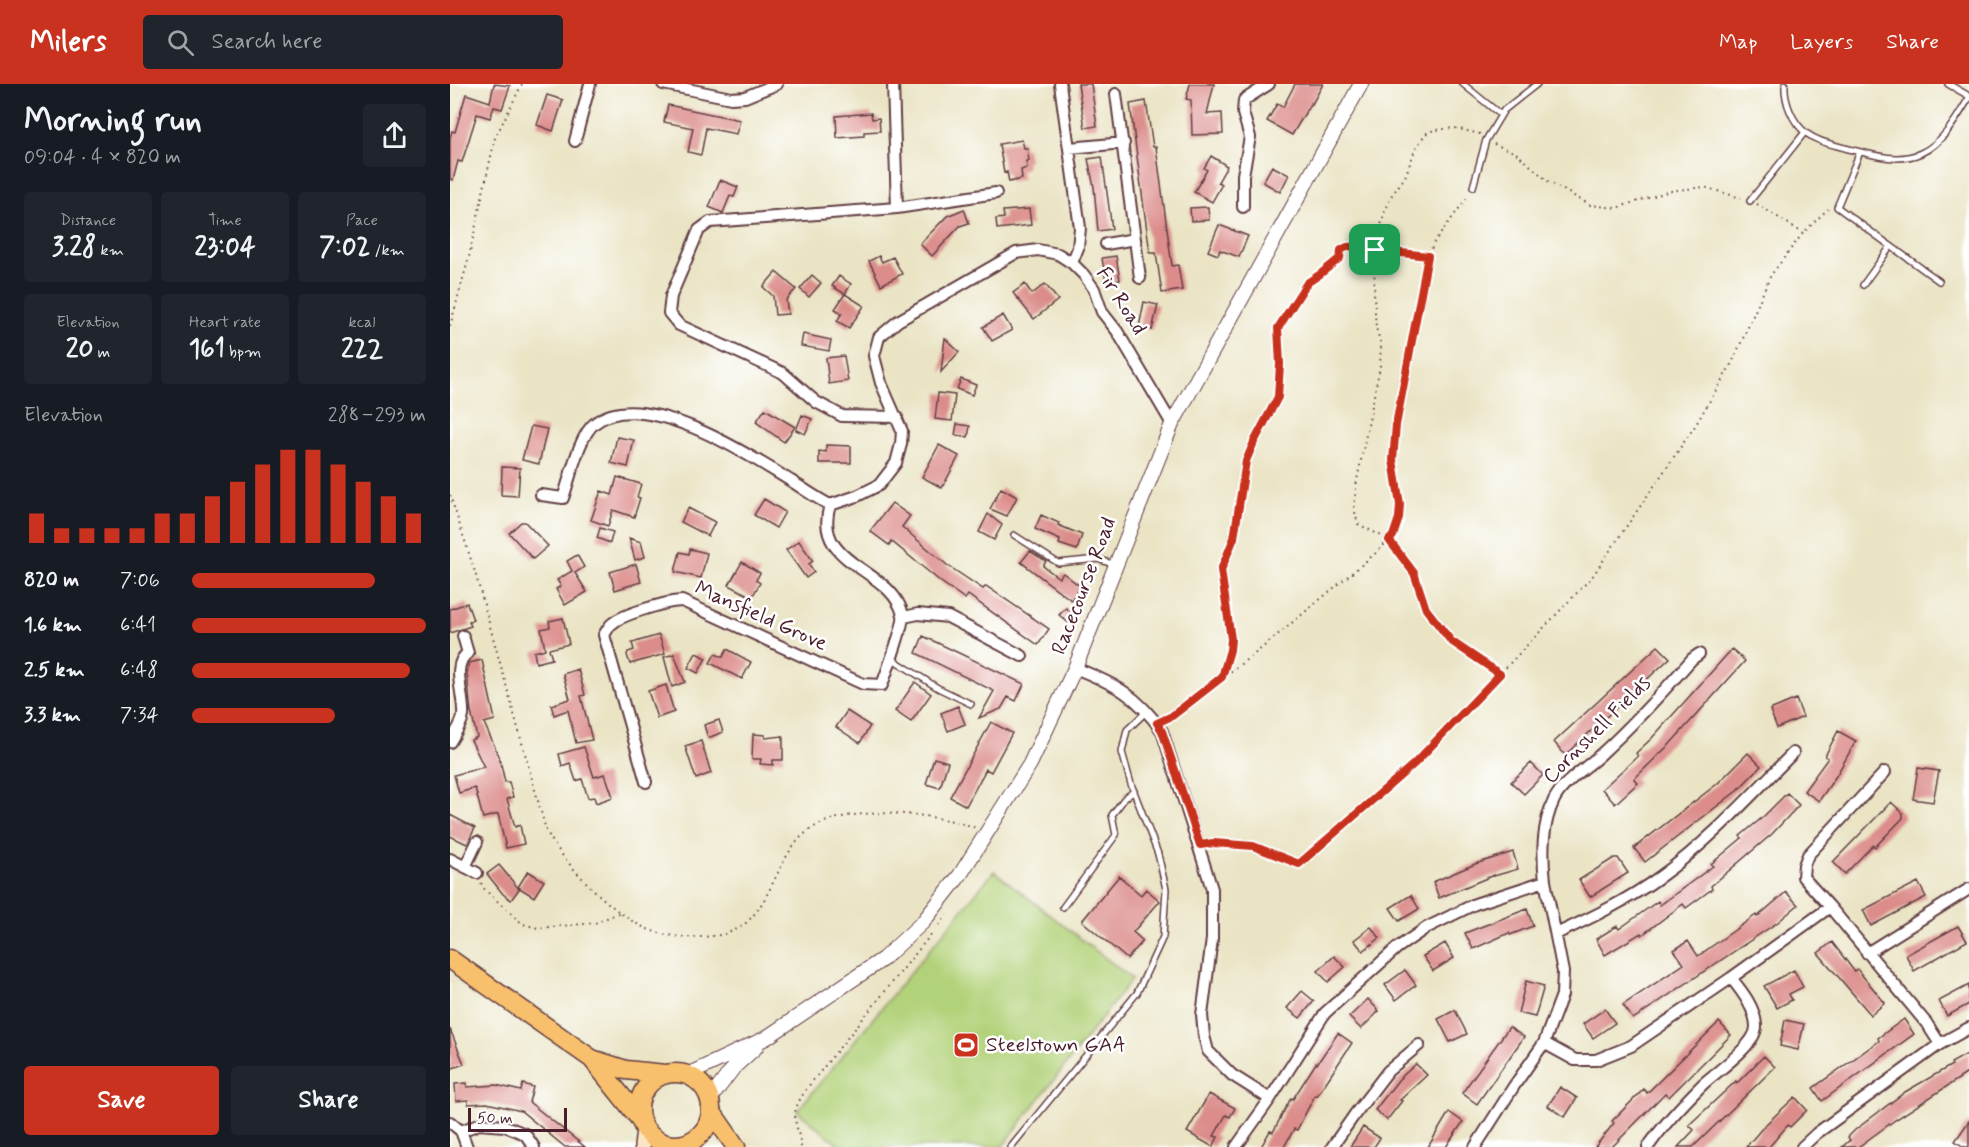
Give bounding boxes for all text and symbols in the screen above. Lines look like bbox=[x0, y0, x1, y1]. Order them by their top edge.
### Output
search box bbox=[143, 15, 563, 69]
text: Milers bbox=[30, 24, 107, 61]
icon: search bbox=[164, 26, 197, 59]
text: Search here bbox=[212, 28, 322, 56]
text: Map bbox=[1719, 28, 1757, 56]
text: Layers bbox=[1790, 28, 1853, 56]
text: Share bbox=[1886, 28, 1939, 56]
text: Morning run bbox=[24, 99, 202, 143]
button: share bbox=[363, 104, 426, 167]
text: 09:04 · 4 × 820 m bbox=[24, 144, 181, 171]
text: Distance bbox=[60, 210, 116, 231]
text: Time bbox=[208, 210, 242, 231]
text: Pace bbox=[346, 210, 378, 231]
pin bbox=[1349, 224, 1400, 275]
text: 3.28 bbox=[52, 231, 96, 265]
text: 23:04 bbox=[195, 231, 256, 265]
text: 7:02 bbox=[319, 231, 370, 265]
icon: arrive bbox=[1358, 233, 1391, 266]
text: km bbox=[96, 240, 124, 261]
text: /km bbox=[370, 240, 405, 261]
street label: Fir Road bbox=[1089, 262, 1153, 340]
text: Elevation bbox=[57, 312, 120, 333]
text: Heart rate bbox=[189, 312, 261, 333]
text: kcal bbox=[349, 312, 375, 333]
text: 20 bbox=[66, 333, 93, 367]
text: 161 bbox=[189, 333, 225, 367]
text: 222 bbox=[341, 333, 383, 367]
text: m bbox=[93, 342, 110, 363]
text: bpm bbox=[225, 342, 261, 363]
text: Elevation bbox=[24, 402, 103, 429]
text: 288–293 m bbox=[328, 402, 426, 429]
street label: Racecourse Road bbox=[1045, 513, 1123, 659]
text: 820 m bbox=[24, 567, 79, 594]
text: 7:06 bbox=[120, 567, 160, 594]
street label: Mansfield Grove bbox=[690, 574, 832, 658]
text: 1.6 km bbox=[24, 612, 82, 639]
text: 6:41 bbox=[120, 612, 156, 639]
text: 2.5 km bbox=[24, 657, 85, 684]
text: 6:48 bbox=[120, 657, 158, 684]
street label: Cornshell Fields bbox=[1537, 670, 1657, 790]
text: 3.3 km bbox=[24, 702, 81, 729]
text: 7:34 bbox=[120, 702, 159, 729]
sports icon: Steelstown GAA bbox=[951, 1030, 981, 1060]
place label: Steelstown GAA bbox=[986, 1031, 1126, 1059]
button: Save bbox=[24, 1066, 219, 1135]
button: Share bbox=[231, 1066, 426, 1135]
scale bar bbox=[468, 1105, 567, 1132]
text: 50 m bbox=[477, 1108, 513, 1129]

